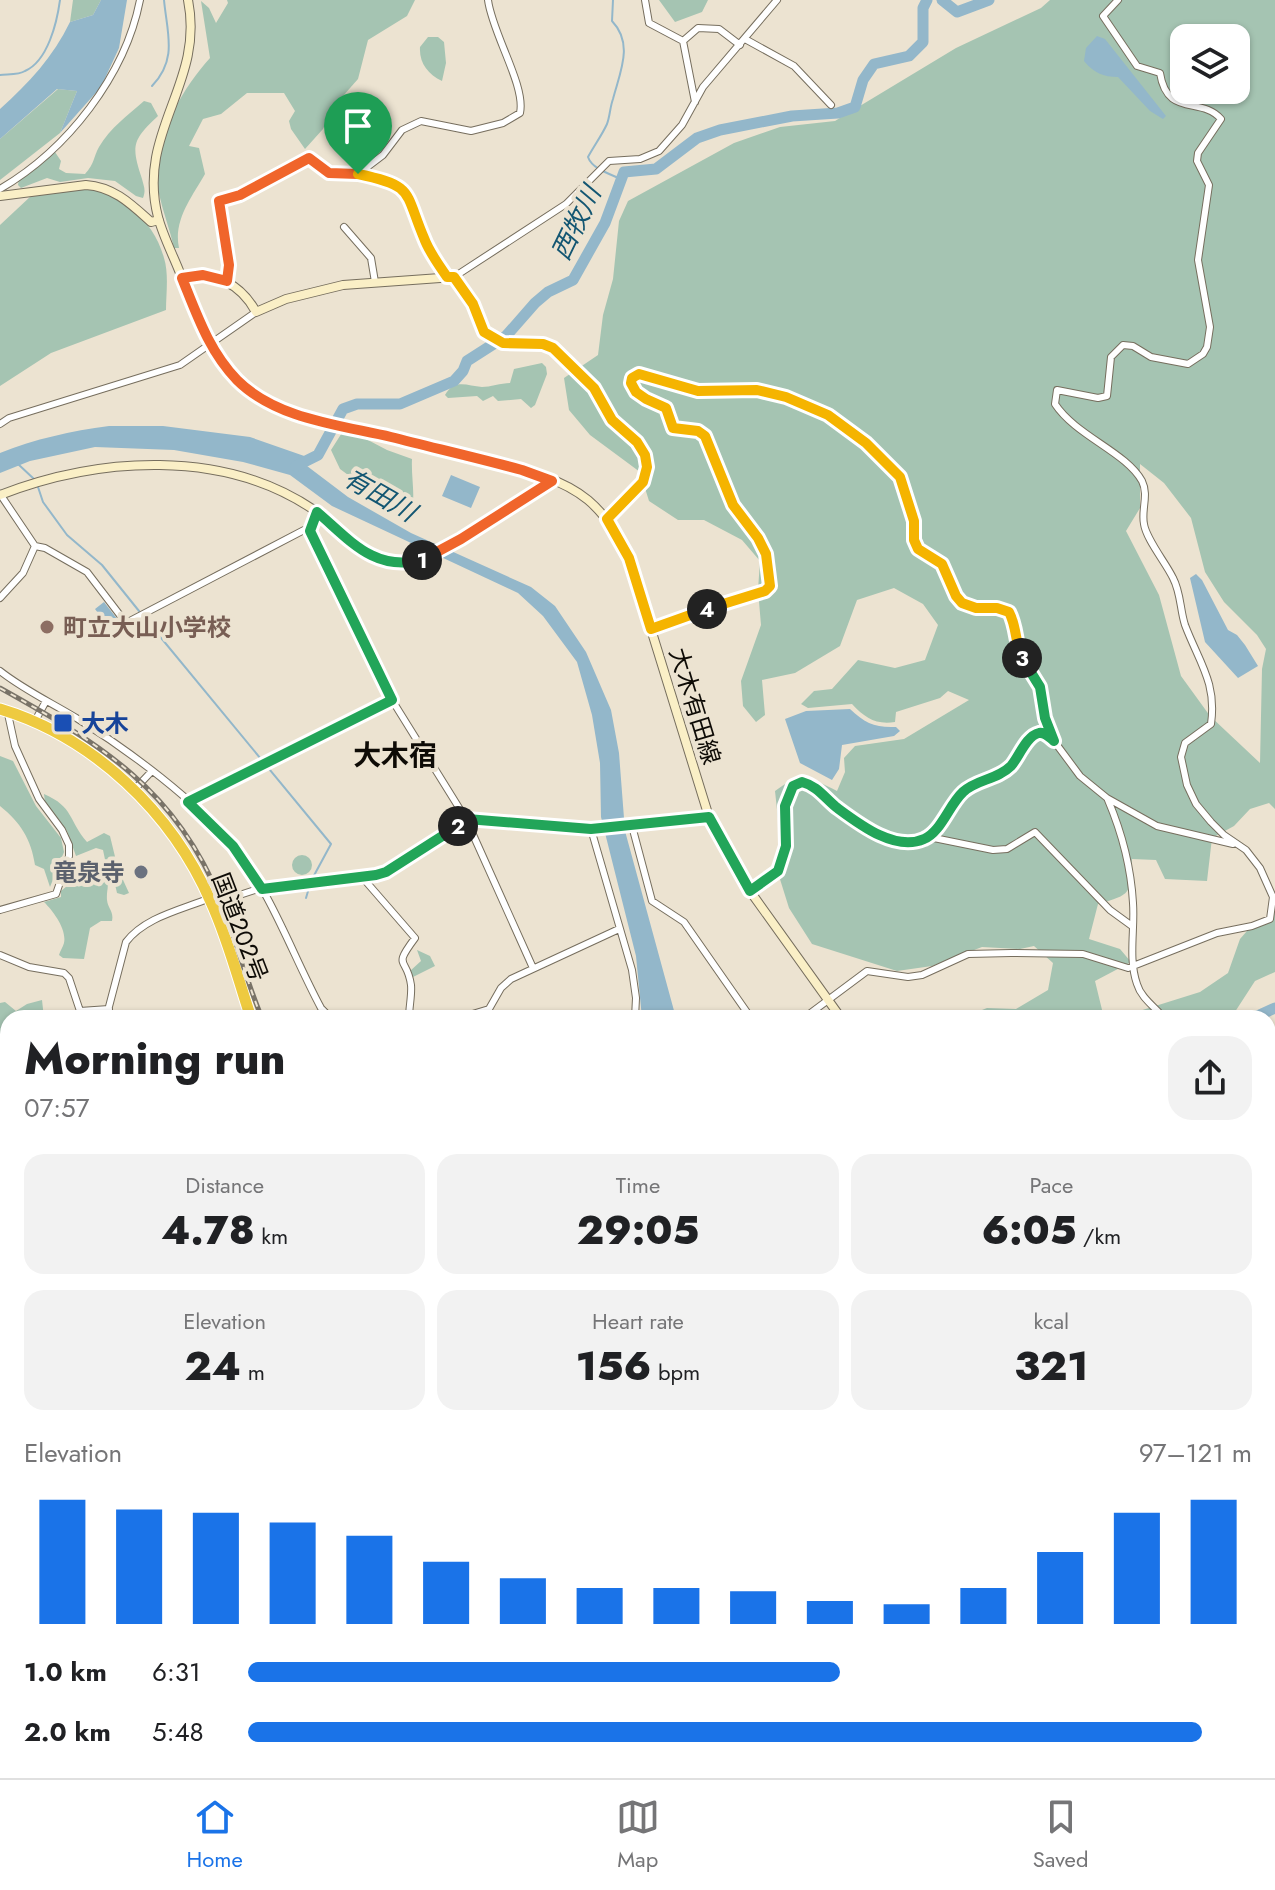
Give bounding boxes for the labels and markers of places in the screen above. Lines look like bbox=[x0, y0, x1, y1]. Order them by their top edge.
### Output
pin bbox=[324, 92, 392, 174]
pin: 1 bbox=[402, 540, 442, 580]
pin: 4 bbox=[687, 589, 727, 629]
place label: 町立大山小学校 bbox=[63, 610, 231, 645]
marker: 町立大山小学校 bbox=[38, 618, 56, 636]
pin: 3 bbox=[1002, 638, 1042, 678]
place label: 大木 bbox=[81, 706, 129, 741]
marker: 大木 bbox=[52, 712, 74, 734]
pin: 2 bbox=[438, 806, 478, 846]
place label: 竜泉寺 bbox=[53, 855, 125, 890]
marker: 竜泉寺 bbox=[132, 863, 150, 881]

